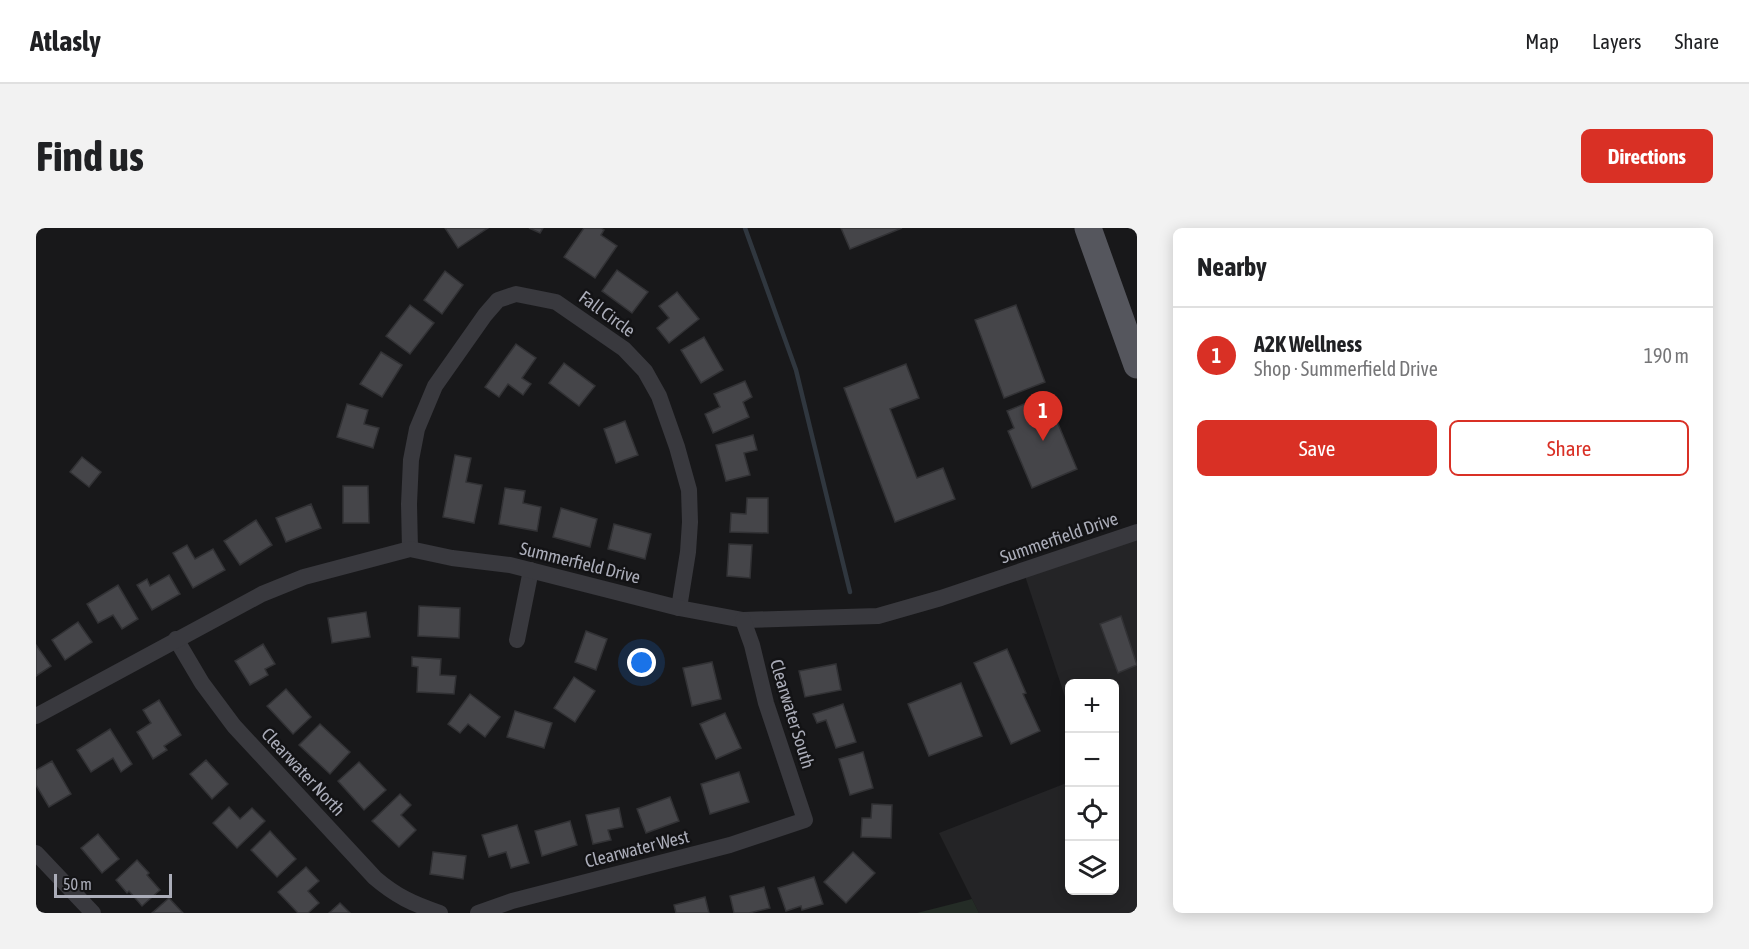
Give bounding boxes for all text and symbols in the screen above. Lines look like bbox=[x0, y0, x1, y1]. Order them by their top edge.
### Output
text: Atlasly bbox=[30, 25, 101, 57]
text: Map bbox=[1525, 29, 1559, 53]
text: Layers bbox=[1592, 29, 1642, 53]
text: Share bbox=[1675, 29, 1719, 53]
button: Directions bbox=[1581, 129, 1713, 183]
text: Find us bbox=[36, 132, 144, 180]
text: Nearby bbox=[1197, 252, 1267, 282]
street label: Fall Circle bbox=[575, 286, 639, 341]
text: A2K Wellness bbox=[1254, 331, 1362, 357]
text: 1 bbox=[1212, 344, 1221, 367]
text: 190 m bbox=[1644, 344, 1689, 367]
text: Shop · Summerfield Drive bbox=[1254, 357, 1438, 380]
pin: 1 bbox=[1024, 392, 1062, 441]
button: Save bbox=[1197, 420, 1437, 476]
button: Share bbox=[1449, 420, 1689, 476]
street label: Summerfield Drive bbox=[997, 508, 1121, 568]
street label: Summerfield Drive bbox=[518, 537, 642, 588]
your location bbox=[627, 648, 656, 677]
street label: Clearwater South bbox=[766, 657, 819, 771]
map controls bbox=[1065, 679, 1119, 895]
button: + bbox=[1065, 679, 1119, 733]
street label: Clearwater North bbox=[257, 723, 349, 820]
button: − bbox=[1065, 733, 1119, 787]
button: locate bbox=[1065, 787, 1119, 841]
street label: Clearwater West bbox=[583, 825, 691, 872]
button: layers bbox=[1065, 841, 1119, 895]
scale bar bbox=[54, 871, 172, 898]
text: 50 m bbox=[63, 875, 92, 893]

